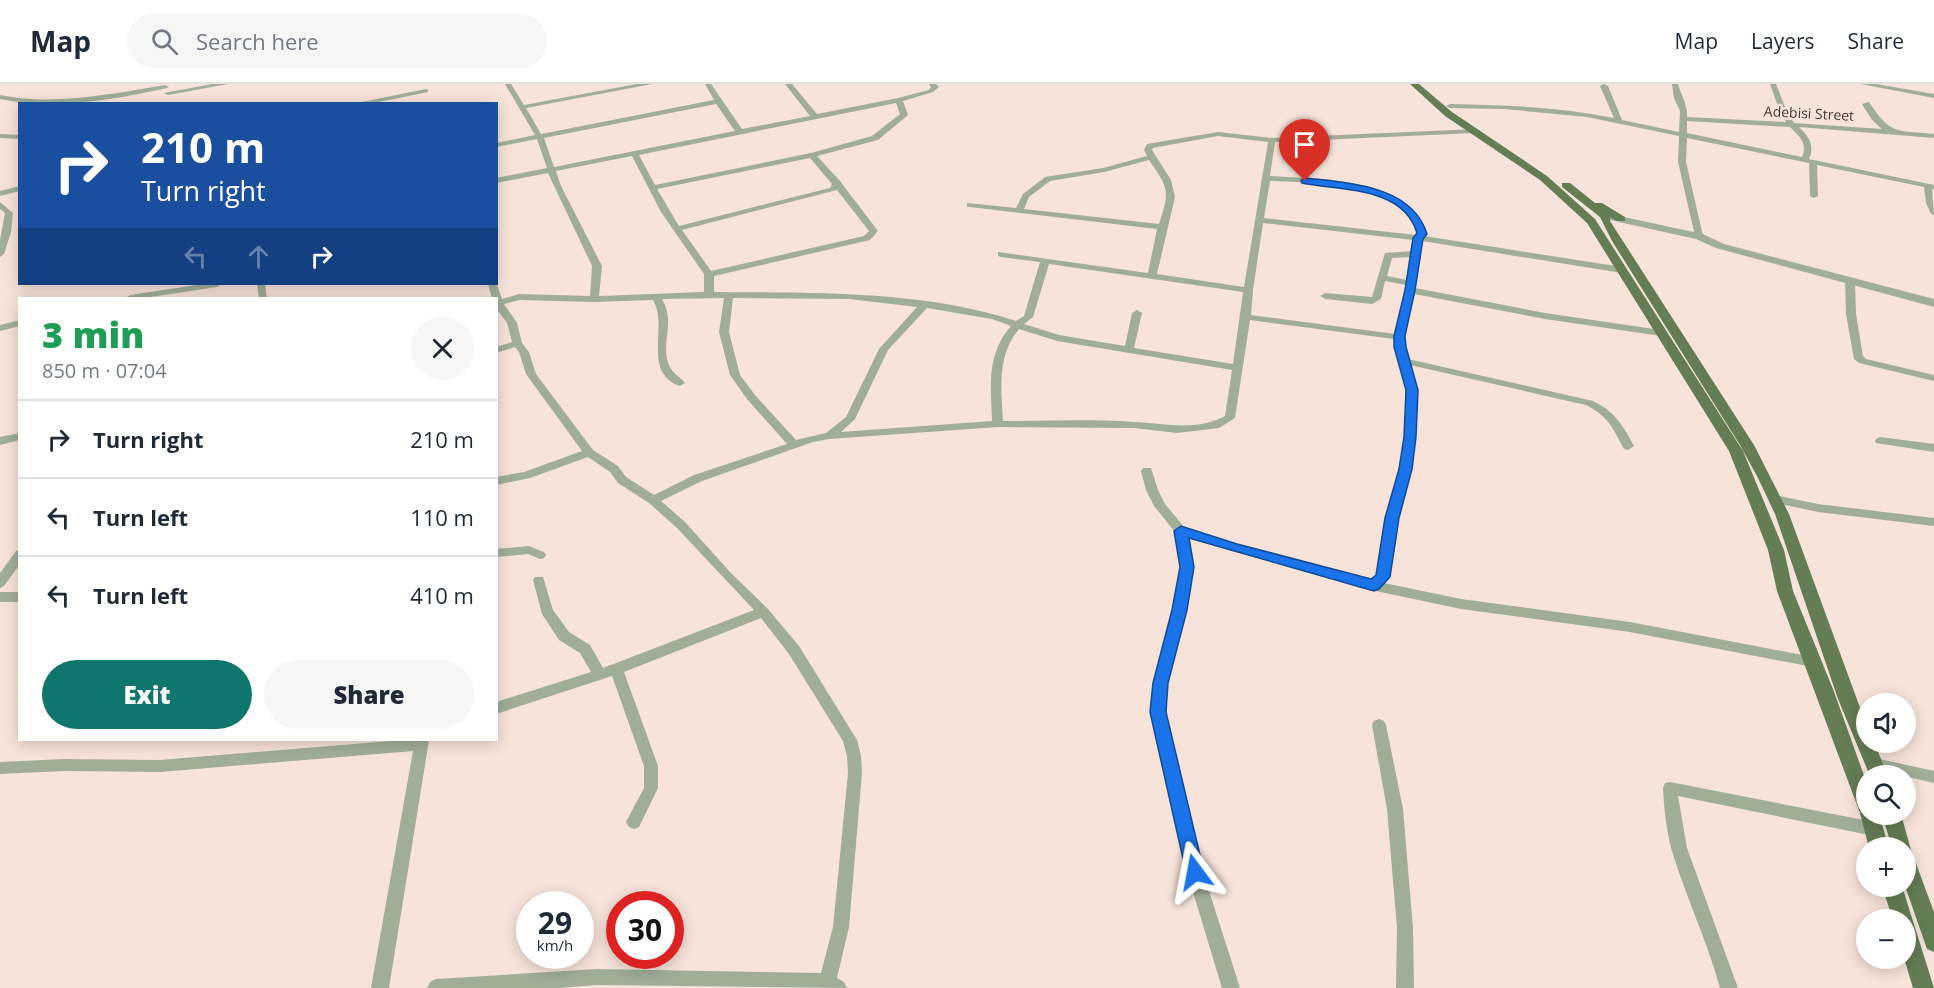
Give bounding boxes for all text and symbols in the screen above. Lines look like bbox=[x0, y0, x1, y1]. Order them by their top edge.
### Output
search box bbox=[127, 14, 547, 68]
text: Map bbox=[30, 22, 91, 60]
icon: search bbox=[148, 25, 181, 58]
text: Search here bbox=[196, 26, 319, 56]
text: Map bbox=[1675, 27, 1718, 55]
text: Layers bbox=[1751, 27, 1815, 55]
text: Share bbox=[1848, 27, 1904, 55]
street label: Adebisi Street bbox=[1763, 101, 1855, 125]
text: 210 m bbox=[141, 118, 265, 175]
pin bbox=[1279, 119, 1330, 181]
icon: right bbox=[42, 126, 120, 204]
icon: arrive bbox=[1288, 128, 1321, 161]
text: Turn right bbox=[141, 172, 266, 209]
icon: left bbox=[179, 240, 212, 273]
icon: ahead bbox=[242, 240, 275, 273]
icon: right bbox=[305, 240, 338, 273]
text: 3 min bbox=[42, 310, 144, 359]
button: close bbox=[411, 317, 474, 380]
text: 850 m · 07:04 bbox=[42, 357, 167, 384]
icon: right bbox=[42, 423, 75, 456]
text: Turn right bbox=[93, 424, 204, 454]
text: 210 m bbox=[410, 424, 474, 454]
icon: left bbox=[42, 501, 75, 534]
text: Turn left bbox=[93, 502, 188, 532]
text: 110 m bbox=[410, 502, 474, 532]
icon: left bbox=[42, 579, 75, 612]
text: Turn left bbox=[93, 580, 188, 610]
text: 410 m bbox=[410, 580, 474, 610]
button: Exit bbox=[42, 660, 252, 729]
button: Share bbox=[264, 660, 474, 729]
map controls bbox=[1856, 693, 1916, 969]
button: sound bbox=[1856, 693, 1916, 753]
button: search bbox=[1856, 765, 1916, 825]
button: + bbox=[1856, 837, 1916, 897]
position arrow bbox=[1163, 840, 1227, 904]
speed limit sign: 30 bbox=[606, 891, 684, 969]
text: 29 bbox=[538, 902, 572, 943]
button: − bbox=[1856, 909, 1916, 969]
text: km/h bbox=[537, 935, 573, 955]

